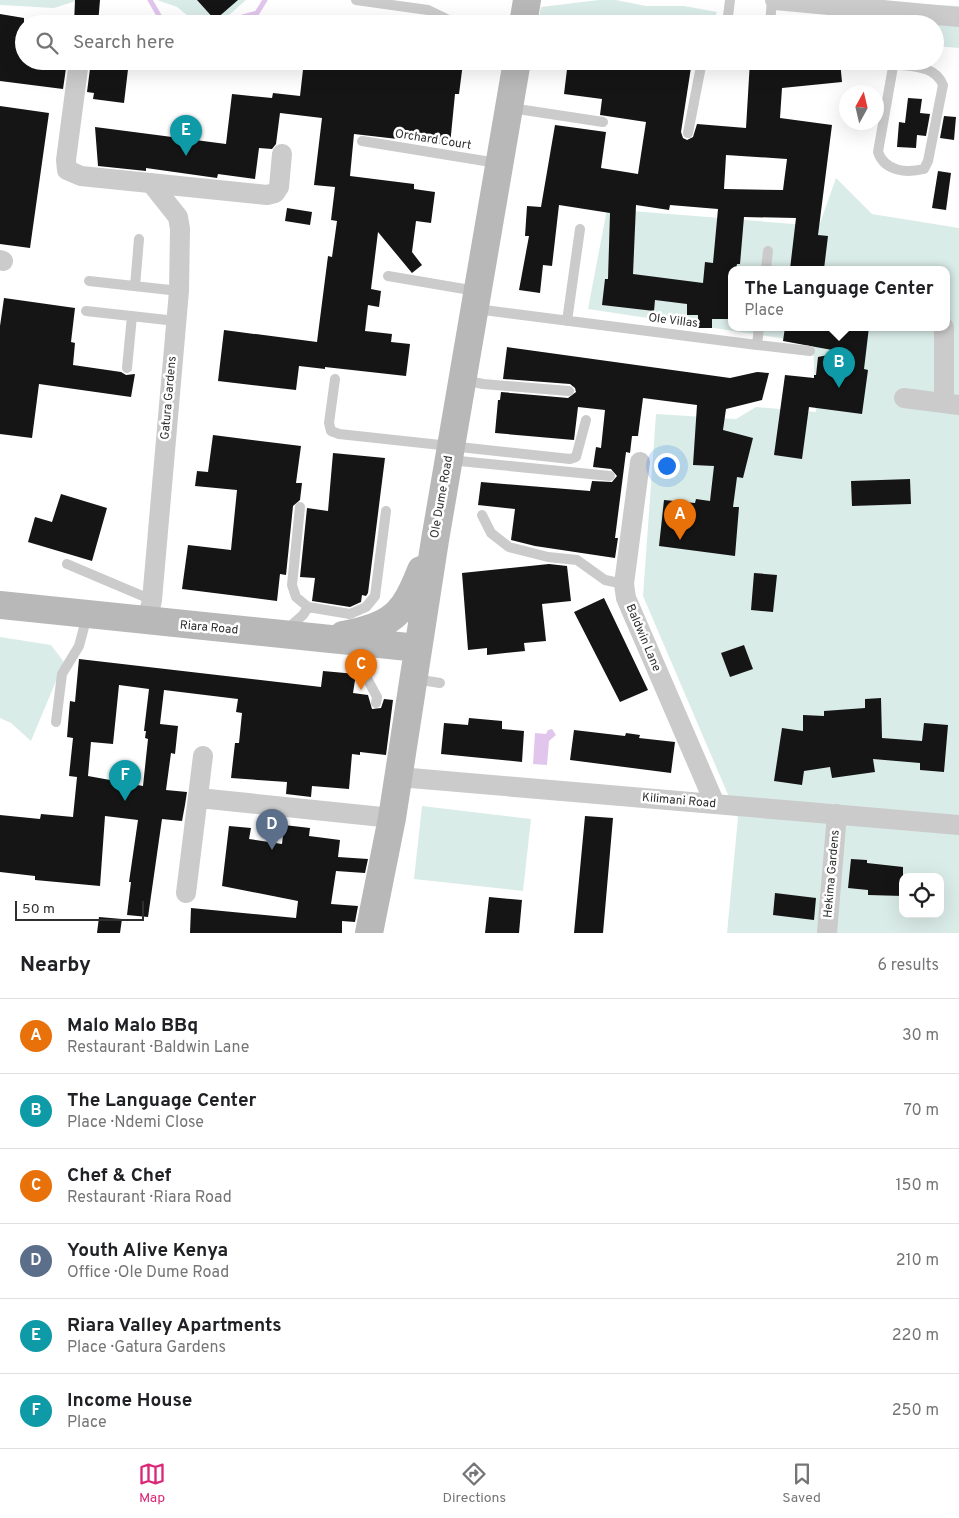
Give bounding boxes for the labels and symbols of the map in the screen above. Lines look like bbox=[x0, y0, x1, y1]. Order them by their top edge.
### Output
north arrow bbox=[839, 85, 884, 130]
pin: E bbox=[170, 115, 202, 156]
street label: Orchard Court bbox=[394, 126, 472, 154]
street label: Ole Villas bbox=[647, 310, 699, 332]
pin: B bbox=[823, 347, 855, 388]
street label: Gatura Gardens bbox=[157, 356, 181, 440]
your location bbox=[654, 453, 680, 479]
street label: Ole Dume Road bbox=[427, 454, 457, 540]
pin: A bbox=[664, 499, 696, 540]
street label: Baldwin Lane bbox=[622, 602, 664, 674]
street label: Riara Road bbox=[179, 617, 239, 639]
pin: C bbox=[345, 649, 377, 690]
pin: F bbox=[109, 760, 141, 801]
street label: Kilimani Road bbox=[641, 790, 717, 812]
pin: D bbox=[256, 809, 288, 850]
street label: Hekima Gardens bbox=[820, 829, 844, 919]
scale bar bbox=[15, 898, 144, 921]

